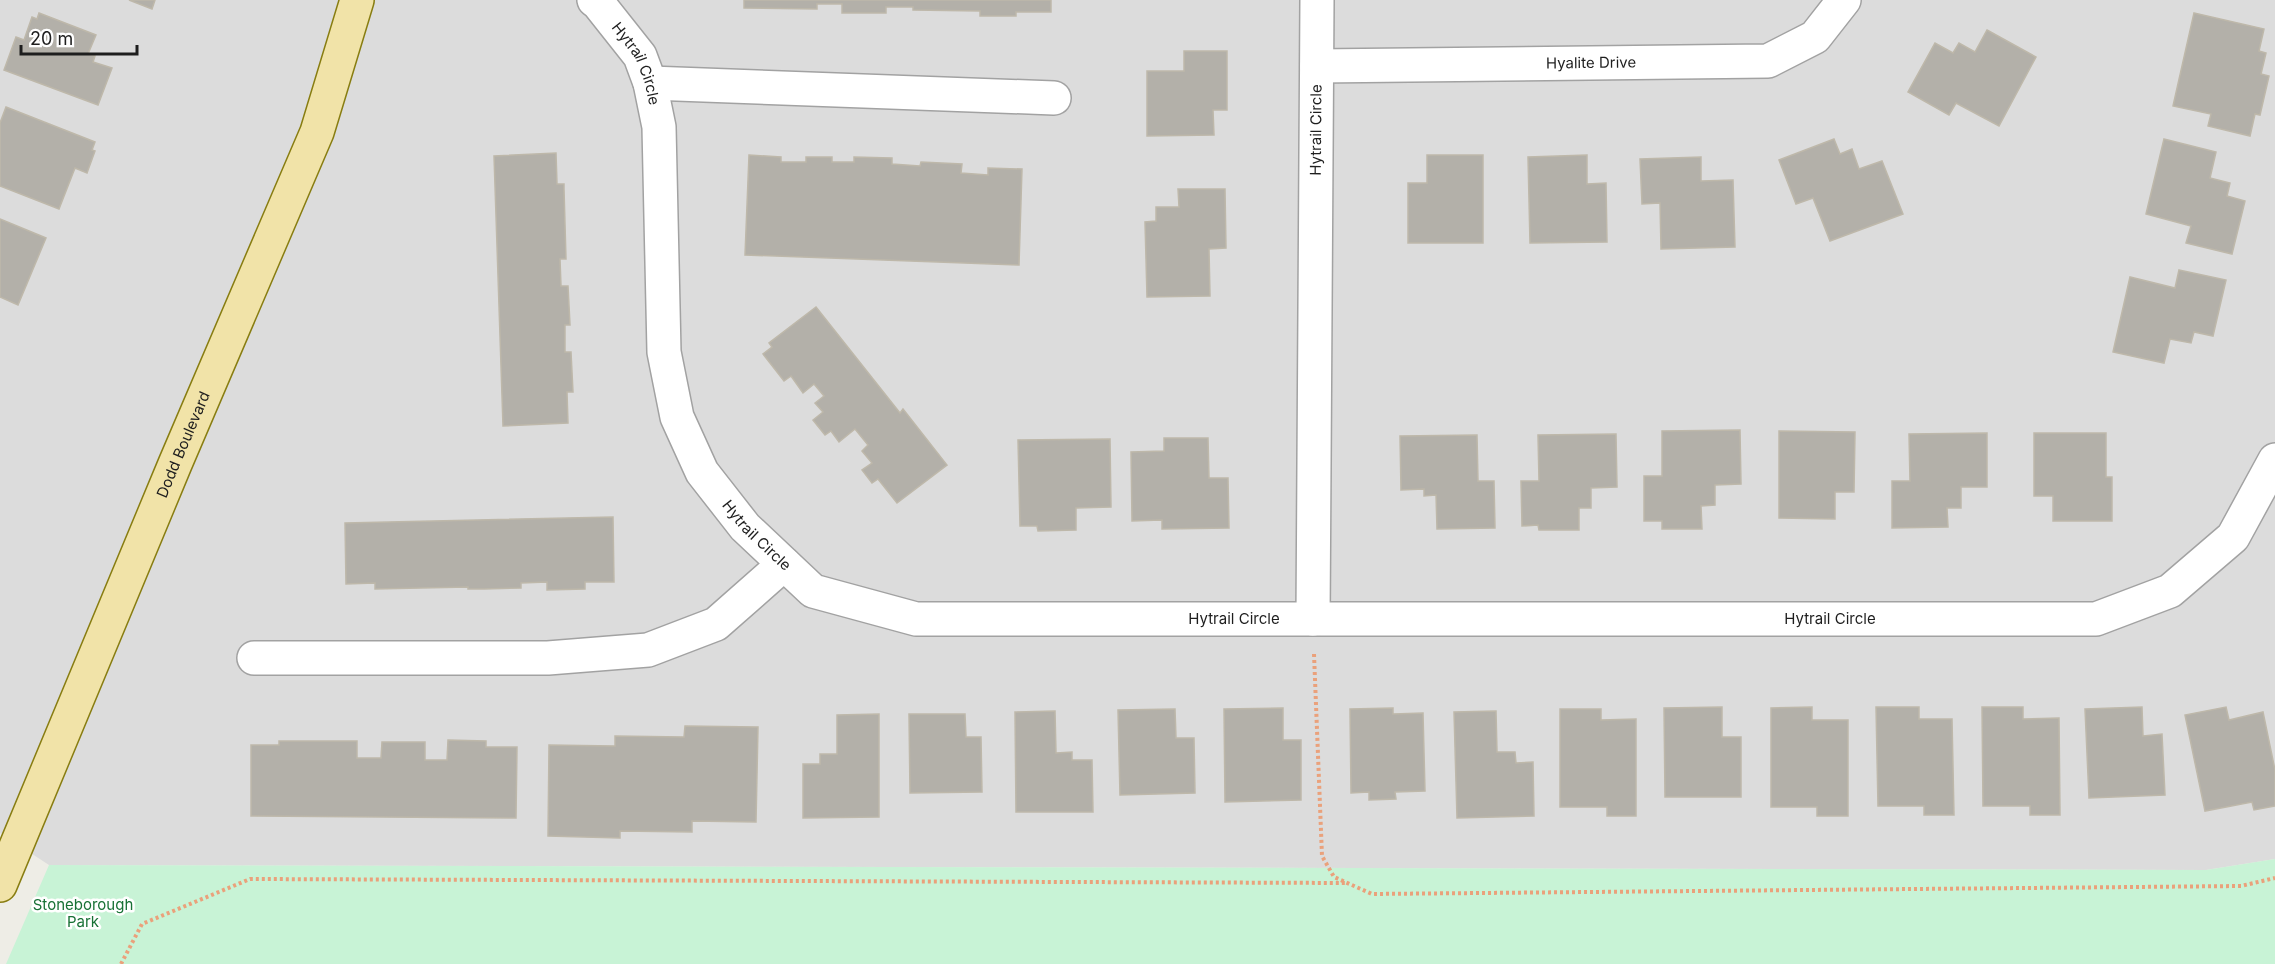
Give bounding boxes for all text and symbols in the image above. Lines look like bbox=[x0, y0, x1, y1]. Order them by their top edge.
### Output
scale bar bbox=[21, 18, 136, 56]
street label: Hytrail Circle bbox=[608, 18, 664, 107]
text: 20 m bbox=[30, 28, 73, 49]
street label: Hyalite Drive bbox=[1546, 52, 1636, 72]
street label: Hytrail Circle bbox=[1306, 84, 1325, 176]
street label: Dodd Boulevard bbox=[152, 388, 214, 500]
street label: Hytrail Circle bbox=[718, 496, 795, 575]
street label: Hytrail Circle bbox=[1188, 609, 1280, 628]
street label: Hytrail Circle bbox=[1784, 609, 1876, 628]
park label: Stoneborough Park bbox=[33, 895, 133, 931]

